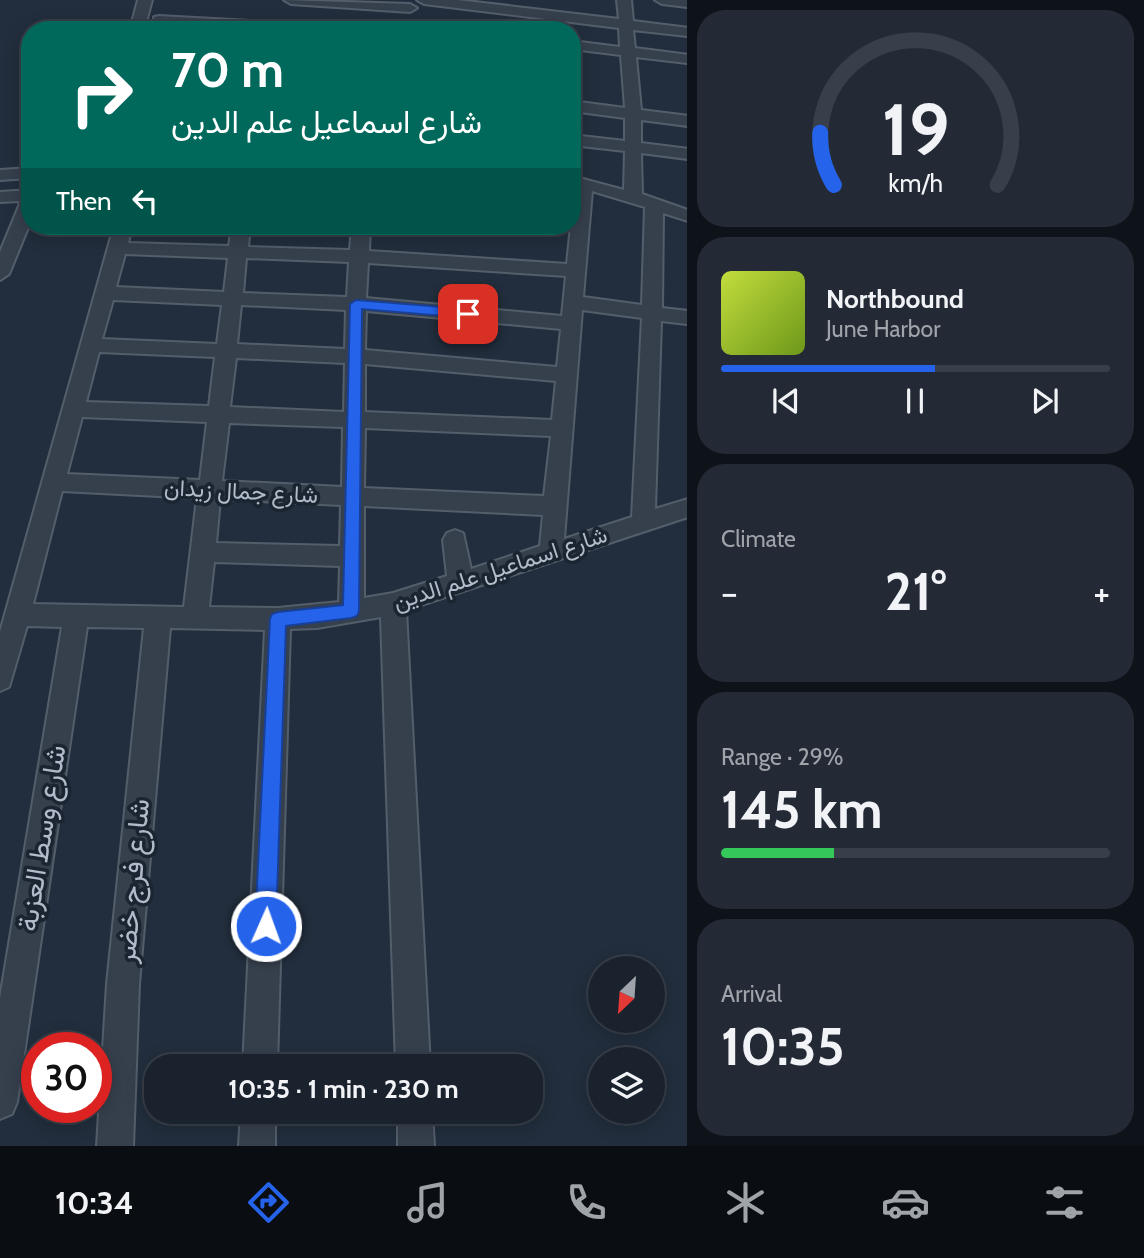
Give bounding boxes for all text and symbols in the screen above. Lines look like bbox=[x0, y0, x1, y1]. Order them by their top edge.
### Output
text: 70 m bbox=[171, 40, 284, 99]
icon: right bbox=[56, 49, 147, 140]
text: 19 bbox=[882, 85, 949, 173]
text: شارع اسماعيل علم الدين bbox=[171, 102, 482, 141]
text: km/h bbox=[888, 167, 943, 197]
icon: left bbox=[126, 182, 164, 220]
text: Then bbox=[56, 185, 112, 217]
text: Northbound bbox=[826, 283, 964, 315]
pin bbox=[438, 284, 498, 344]
icon: arrive bbox=[449, 295, 487, 333]
text: June Harbor bbox=[826, 315, 940, 343]
icon: previous bbox=[767, 382, 805, 420]
icon: pause bbox=[896, 382, 934, 420]
icon: next bbox=[1026, 382, 1064, 420]
street label: شارع جمال زيدان bbox=[163, 473, 319, 511]
street label: شارع اسماعيل علم الدين bbox=[389, 520, 611, 618]
text: Climate bbox=[721, 525, 796, 553]
text: 21° bbox=[885, 560, 946, 623]
text: − bbox=[721, 569, 738, 616]
text: + bbox=[1093, 569, 1110, 616]
street label: شارع وسط العزبة bbox=[9, 742, 74, 934]
text: Range · 29% bbox=[721, 743, 844, 771]
text: 145 km bbox=[721, 778, 883, 841]
street label: شارع فرج خضر bbox=[108, 797, 158, 966]
position arrow bbox=[229, 889, 303, 963]
north arrow bbox=[588, 956, 665, 1032]
map controls bbox=[588, 956, 665, 1124]
text: Arrival bbox=[721, 980, 782, 1008]
text: 10:35 bbox=[721, 1015, 844, 1078]
speed limit sign: 30 bbox=[21, 1032, 112, 1123]
button: layers bbox=[588, 1047, 665, 1124]
text: 10:35 · 1 min · 230 m bbox=[228, 1073, 459, 1105]
icon: directions bbox=[244, 1178, 293, 1227]
icon: music bbox=[403, 1178, 452, 1227]
icon: phone bbox=[562, 1178, 611, 1227]
icon: climate bbox=[721, 1178, 770, 1227]
icon: car bbox=[881, 1178, 930, 1227]
icon: filters bbox=[1040, 1178, 1089, 1227]
text: 10:34 bbox=[55, 1183, 134, 1222]

